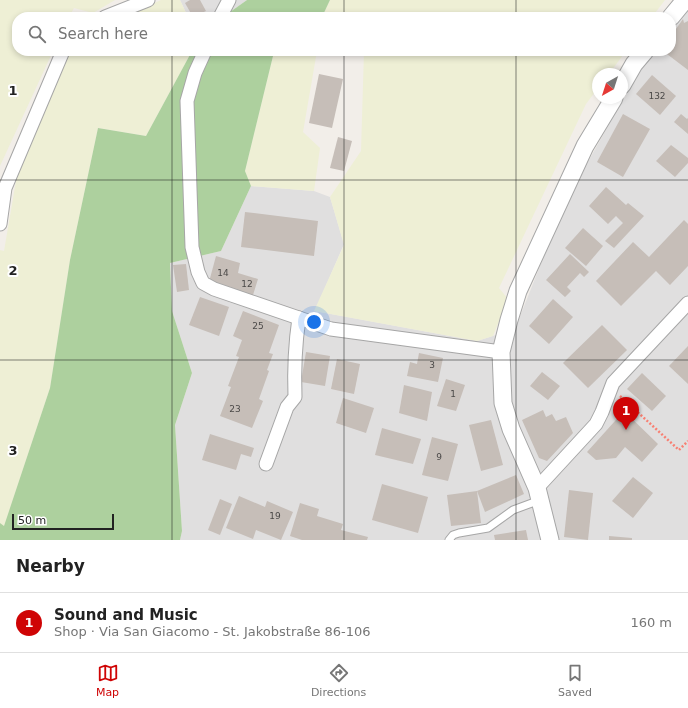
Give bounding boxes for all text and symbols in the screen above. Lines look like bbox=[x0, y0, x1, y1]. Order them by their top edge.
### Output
search box bbox=[12, 12, 676, 56]
icon: search bbox=[26, 23, 48, 45]
text: Search here bbox=[58, 25, 148, 43]
north arrow bbox=[592, 68, 628, 104]
text: 1 bbox=[8, 83, 18, 98]
house number: 132 bbox=[648, 91, 666, 101]
text: 2 bbox=[8, 263, 18, 278]
house number: 14 bbox=[217, 268, 229, 278]
house number: 12 bbox=[241, 279, 253, 289]
your location bbox=[304, 312, 324, 332]
house number: 25 bbox=[252, 321, 264, 331]
house number: 3 bbox=[429, 360, 435, 370]
house number: 1 bbox=[450, 389, 456, 399]
pin: 1 bbox=[613, 397, 639, 430]
house number: 23 bbox=[229, 404, 241, 414]
text: 3 bbox=[8, 443, 18, 458]
house number: 9 bbox=[436, 452, 442, 462]
house number: 19 bbox=[269, 511, 281, 521]
scale bar bbox=[12, 512, 114, 531]
text: 50 m bbox=[18, 514, 46, 527]
text: Nearby bbox=[16, 556, 85, 576]
text: Sound and Music bbox=[54, 606, 198, 624]
text: 1 bbox=[24, 615, 34, 630]
text: 160 m bbox=[630, 615, 672, 630]
text: Shop · Via San Giacomo - St. Jakobstraße 86-106 bbox=[54, 624, 371, 639]
tab: Map bbox=[96, 662, 119, 699]
tab: Directions bbox=[311, 662, 366, 699]
tab: Saved bbox=[558, 662, 592, 699]

